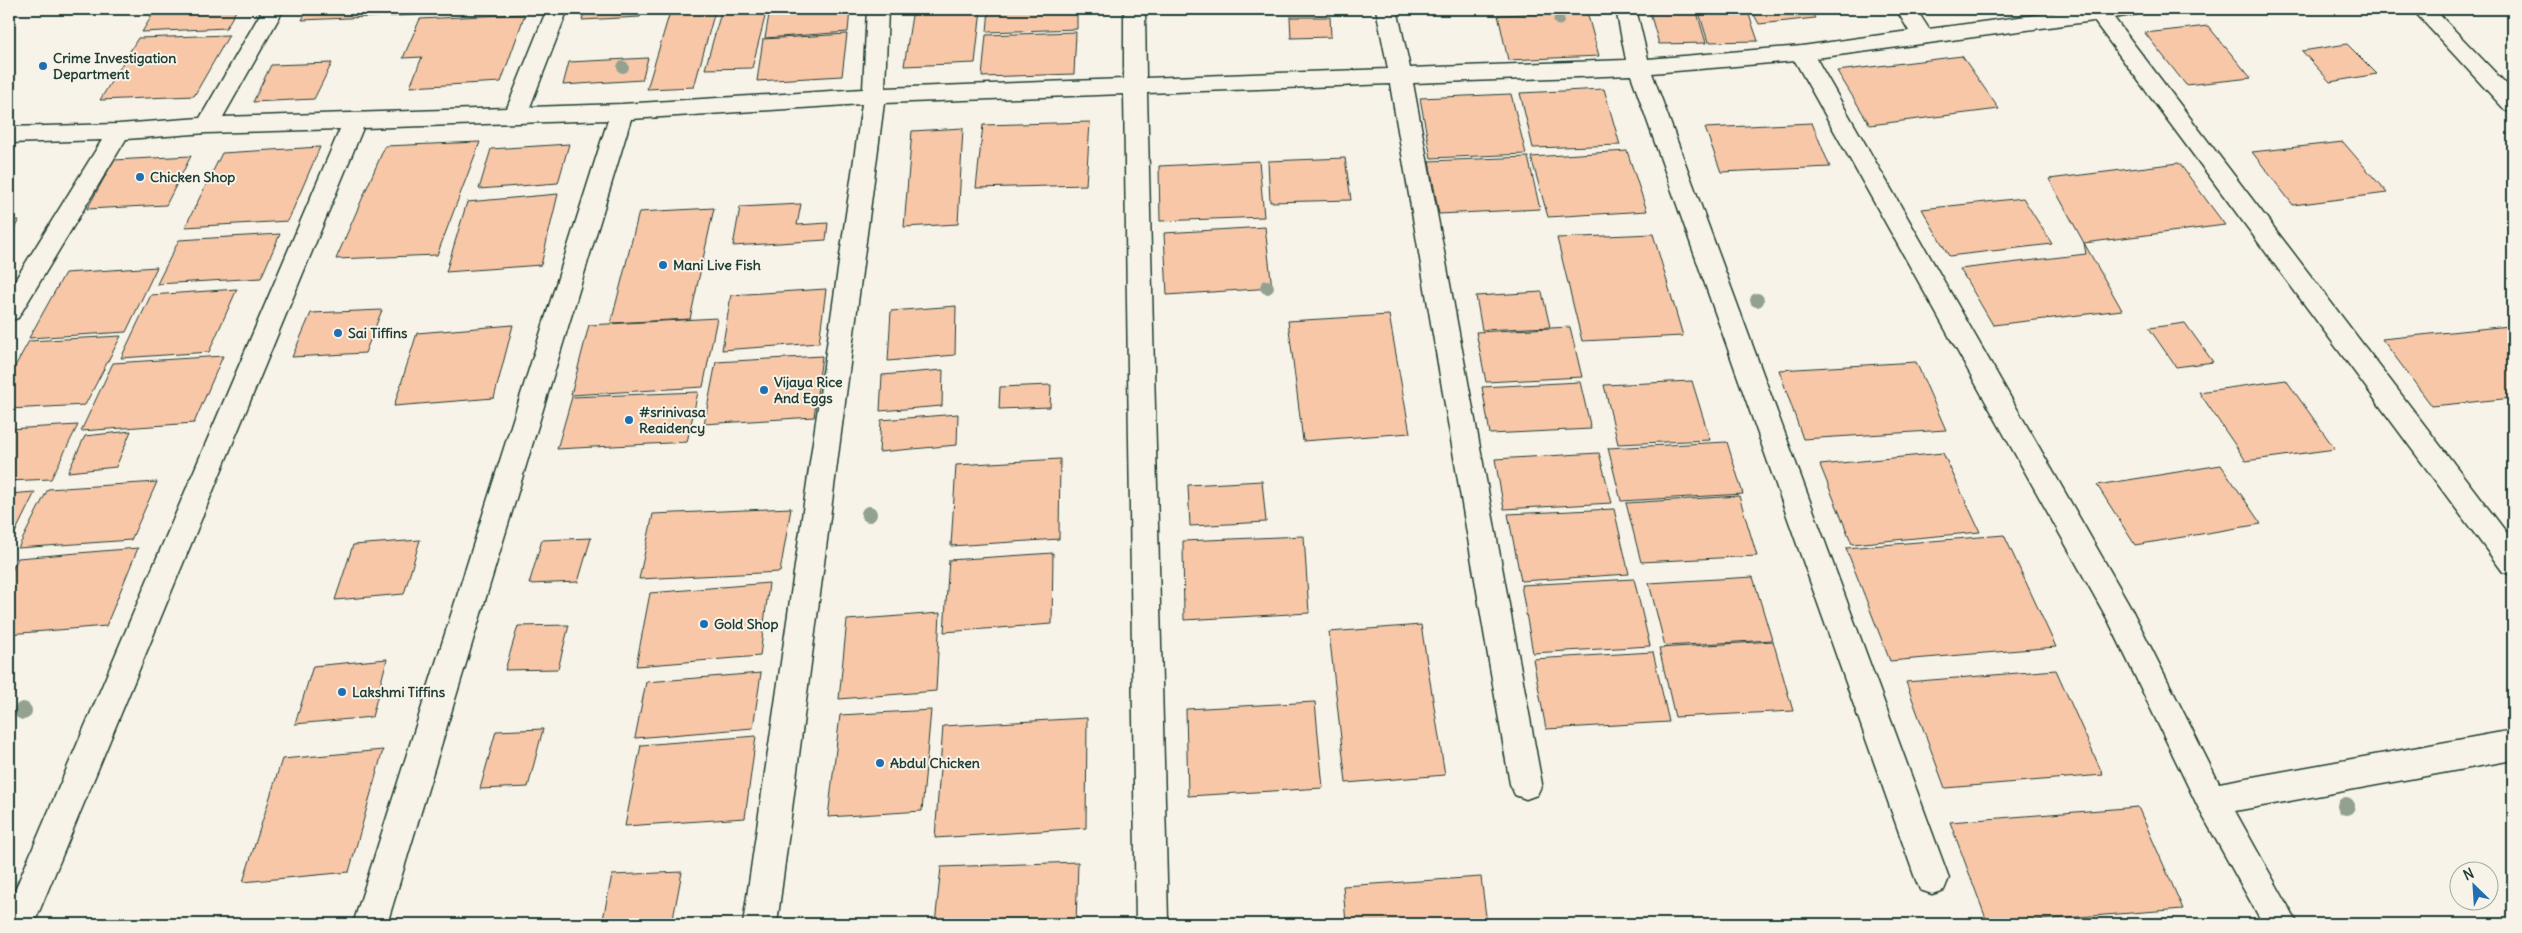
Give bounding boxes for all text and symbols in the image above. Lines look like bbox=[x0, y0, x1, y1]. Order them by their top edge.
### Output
place label: Crime Investigation Department bbox=[53, 49, 176, 83]
marker: Crime Investigation Department bbox=[37, 60, 49, 72]
place label: Chicken Shop bbox=[150, 168, 235, 186]
marker: Chicken Shop bbox=[134, 171, 146, 183]
place label: Mani Live Fish bbox=[673, 256, 761, 274]
marker: Mani Live Fish bbox=[657, 259, 669, 271]
place label: Sai Tiffins bbox=[348, 324, 408, 342]
marker: Sai Tiffins bbox=[332, 327, 344, 339]
place label: Vijaya Rice And Eggs bbox=[774, 373, 843, 407]
marker: Vijaya Rice And Eggs bbox=[758, 384, 770, 396]
place label: #srinivasa Reaidency bbox=[639, 403, 706, 437]
marker: #srinivasa Reaidency bbox=[623, 414, 635, 426]
place label: Gold Shop bbox=[714, 615, 778, 633]
marker: Gold Shop bbox=[698, 618, 710, 630]
place label: Lakshmi Tiffins bbox=[352, 683, 446, 701]
marker: Lakshmi Tiffins bbox=[336, 686, 348, 698]
place label: Abdul Chicken bbox=[890, 754, 980, 772]
marker: Abdul Chicken bbox=[874, 757, 886, 769]
north arrow bbox=[2450, 860, 2500, 910]
text: N bbox=[2460, 864, 2477, 884]

